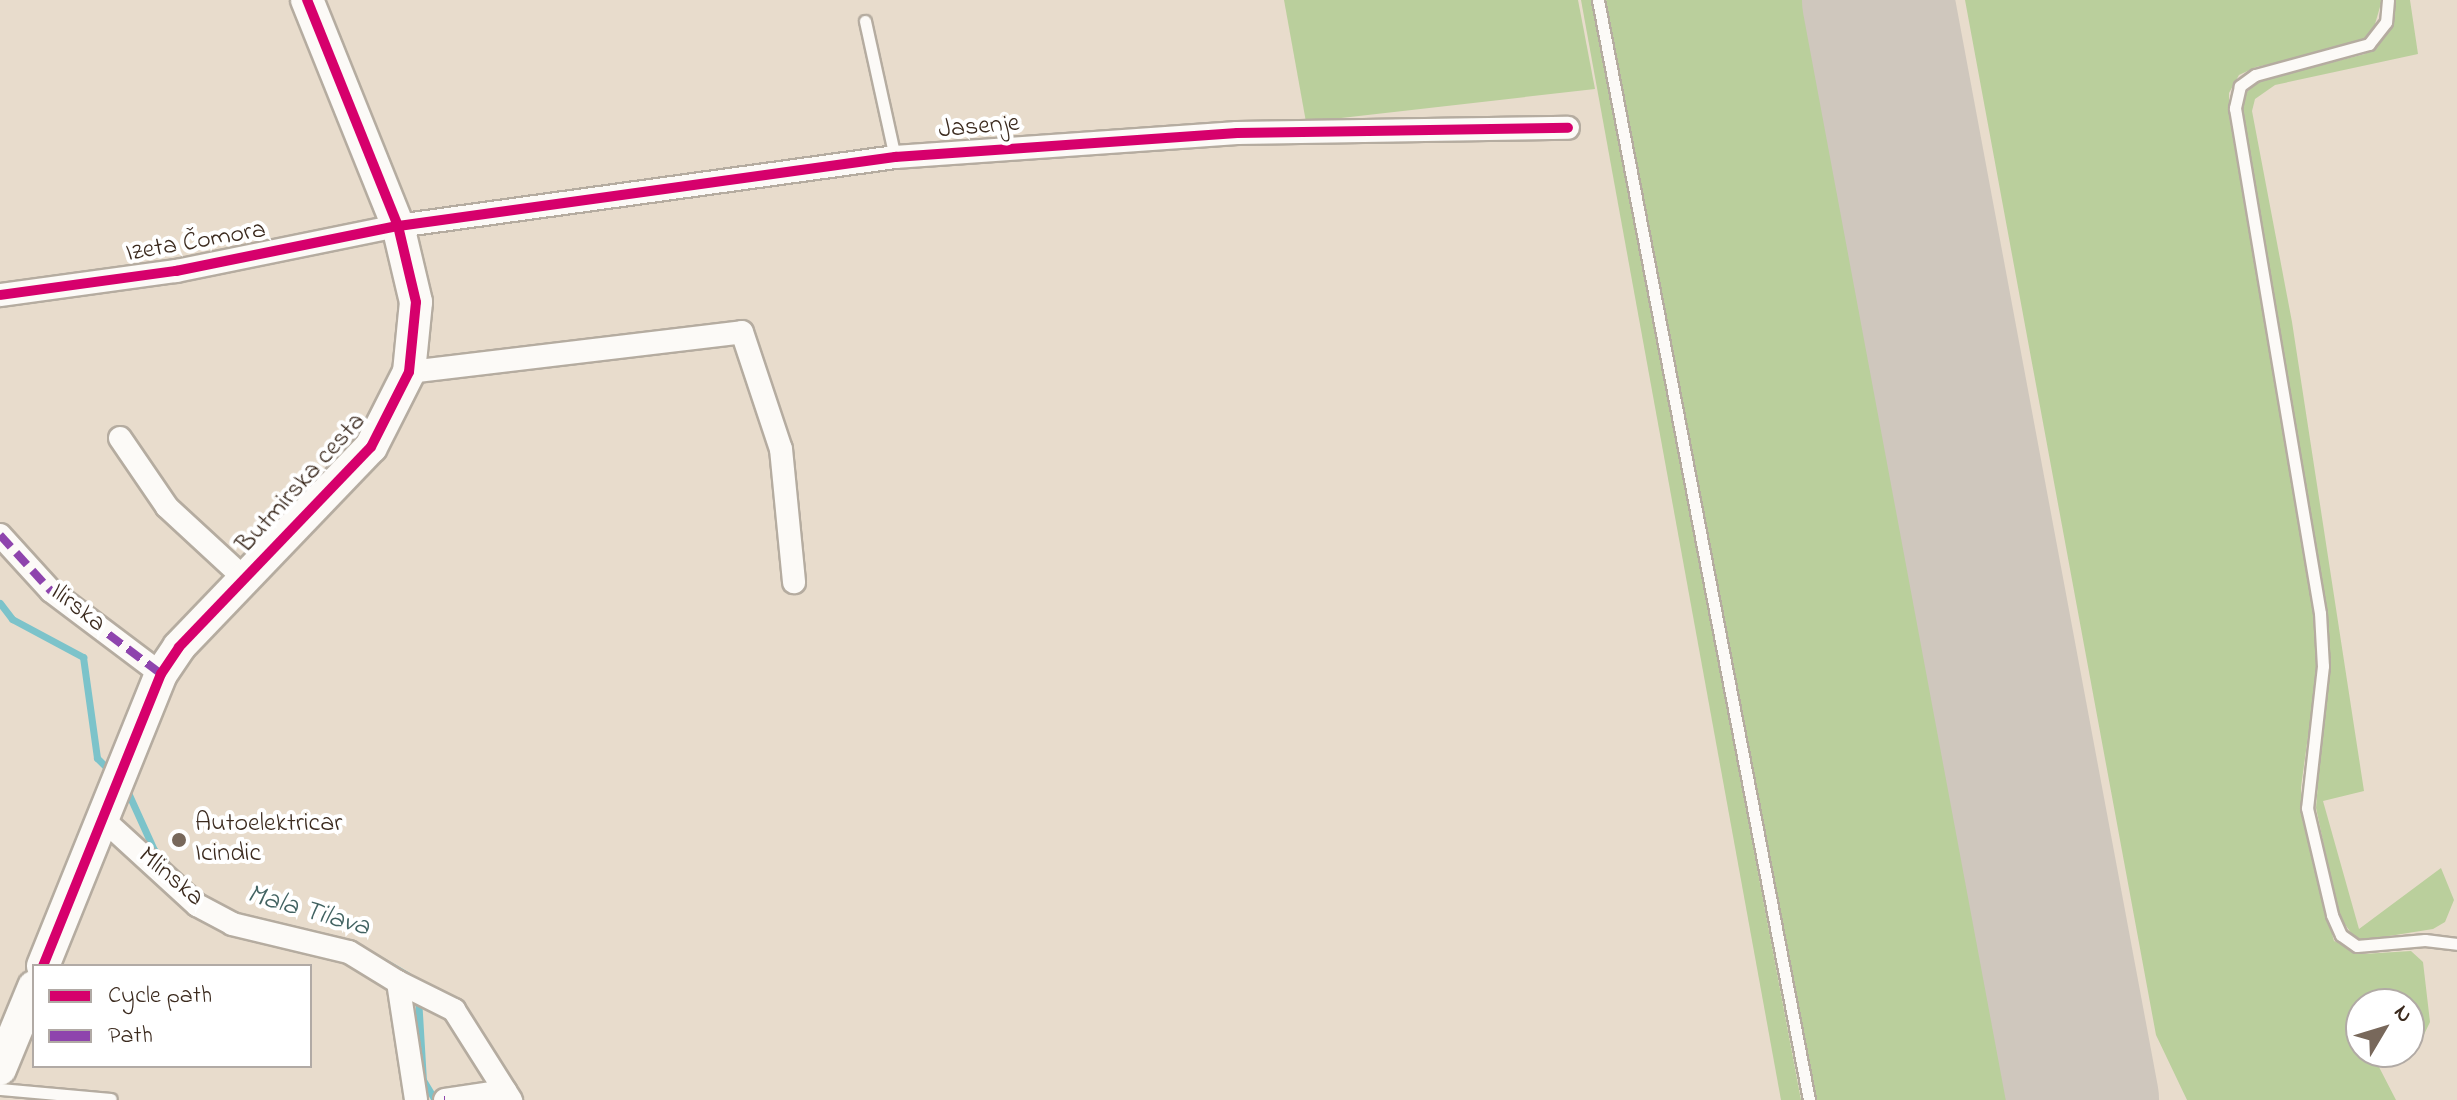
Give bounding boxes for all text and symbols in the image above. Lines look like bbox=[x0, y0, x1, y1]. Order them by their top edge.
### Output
street label: Jasenje bbox=[937, 109, 1021, 147]
street label: Izeta Čomora bbox=[124, 215, 268, 271]
street label: Butmirska cesta bbox=[231, 407, 373, 561]
street label: Ilirska bbox=[43, 578, 111, 640]
place label: Autoelektricar Icindic bbox=[195, 809, 342, 870]
marker: Autoelektricar Icindic bbox=[170, 831, 188, 849]
street label: Mlinska bbox=[131, 842, 209, 914]
water label: Mala Tilava bbox=[243, 879, 373, 945]
legend bbox=[32, 964, 312, 1068]
text: Cycle path bbox=[108, 979, 212, 1014]
north arrow bbox=[2345, 988, 2425, 1068]
text: N bbox=[2385, 999, 2420, 1030]
text: Path bbox=[108, 1019, 153, 1054]

